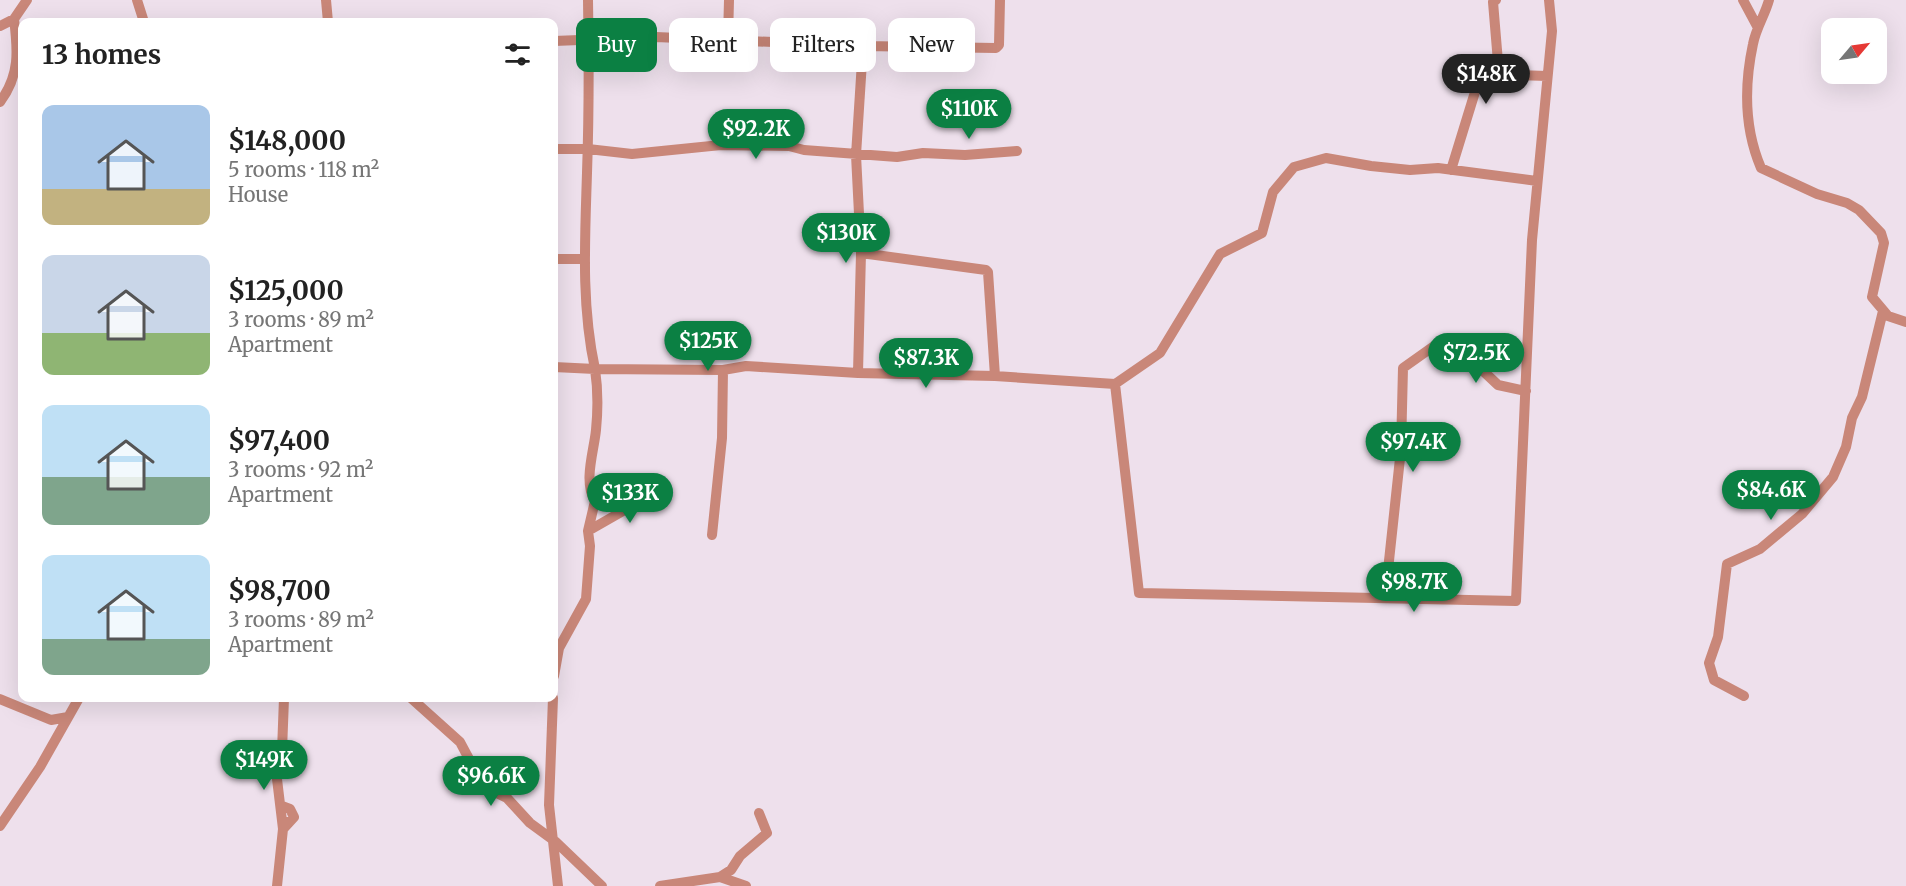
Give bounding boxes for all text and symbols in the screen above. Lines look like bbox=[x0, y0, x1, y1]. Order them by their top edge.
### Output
chip: Buy bbox=[576, 18, 657, 72]
chip: Rent bbox=[669, 18, 758, 72]
chip: Filters bbox=[770, 18, 876, 72]
chip: New bbox=[888, 18, 975, 72]
north arrow bbox=[1821, 18, 1887, 84]
map controls bbox=[1821, 18, 1887, 84]
text: 13 homes bbox=[42, 38, 161, 71]
icon: filters bbox=[501, 38, 534, 71]
pin: $148K bbox=[1444, 54, 1528, 105]
text: $148K bbox=[1456, 61, 1516, 86]
pin: $110K bbox=[927, 89, 1011, 140]
text: $110K bbox=[940, 96, 998, 121]
pin: $92.2K bbox=[707, 109, 805, 160]
text: $92.2K bbox=[722, 116, 790, 141]
text: $148,000 bbox=[228, 124, 346, 157]
icon: home bbox=[90, 129, 162, 201]
text: 5 rooms · 118 m² bbox=[228, 157, 379, 182]
text: House bbox=[228, 182, 288, 207]
pin: $130K bbox=[804, 213, 888, 264]
text: $130K bbox=[816, 220, 876, 245]
text: $125,000 bbox=[228, 274, 344, 307]
icon: home bbox=[90, 279, 162, 351]
text: 3 rooms · 89 m² bbox=[228, 307, 374, 332]
pin: $125K bbox=[666, 321, 750, 372]
text: $125K bbox=[678, 328, 738, 353]
text: Apartment bbox=[228, 332, 333, 357]
pin: $72.5K bbox=[1427, 333, 1525, 384]
pin: $87.3K bbox=[877, 338, 975, 389]
text: $72.5K bbox=[1442, 340, 1510, 365]
text: $87.3K bbox=[893, 345, 959, 370]
pin: $97.4K bbox=[1364, 422, 1462, 473]
text: $97,400 bbox=[228, 424, 330, 457]
icon: home bbox=[90, 429, 162, 501]
text: $97.4K bbox=[1380, 429, 1446, 454]
text: 3 rooms · 92 m² bbox=[228, 457, 374, 482]
pin: $84.6K bbox=[1722, 470, 1820, 521]
pin: $133K bbox=[588, 473, 672, 524]
text: $84.6K bbox=[1736, 477, 1806, 502]
text: $133K bbox=[601, 480, 659, 505]
text: Apartment bbox=[228, 482, 333, 507]
pin: $98.7K bbox=[1365, 562, 1463, 613]
text: $98.7K bbox=[1380, 569, 1448, 594]
text: $98,700 bbox=[228, 574, 331, 607]
icon: home bbox=[90, 579, 162, 651]
text: 3 rooms · 89 m² bbox=[228, 607, 374, 632]
text: Apartment bbox=[228, 632, 333, 657]
pin: $149K bbox=[222, 740, 306, 791]
text: $149K bbox=[235, 747, 293, 772]
pin: $96.6K bbox=[442, 756, 540, 807]
text: $96.6K bbox=[457, 763, 525, 788]

